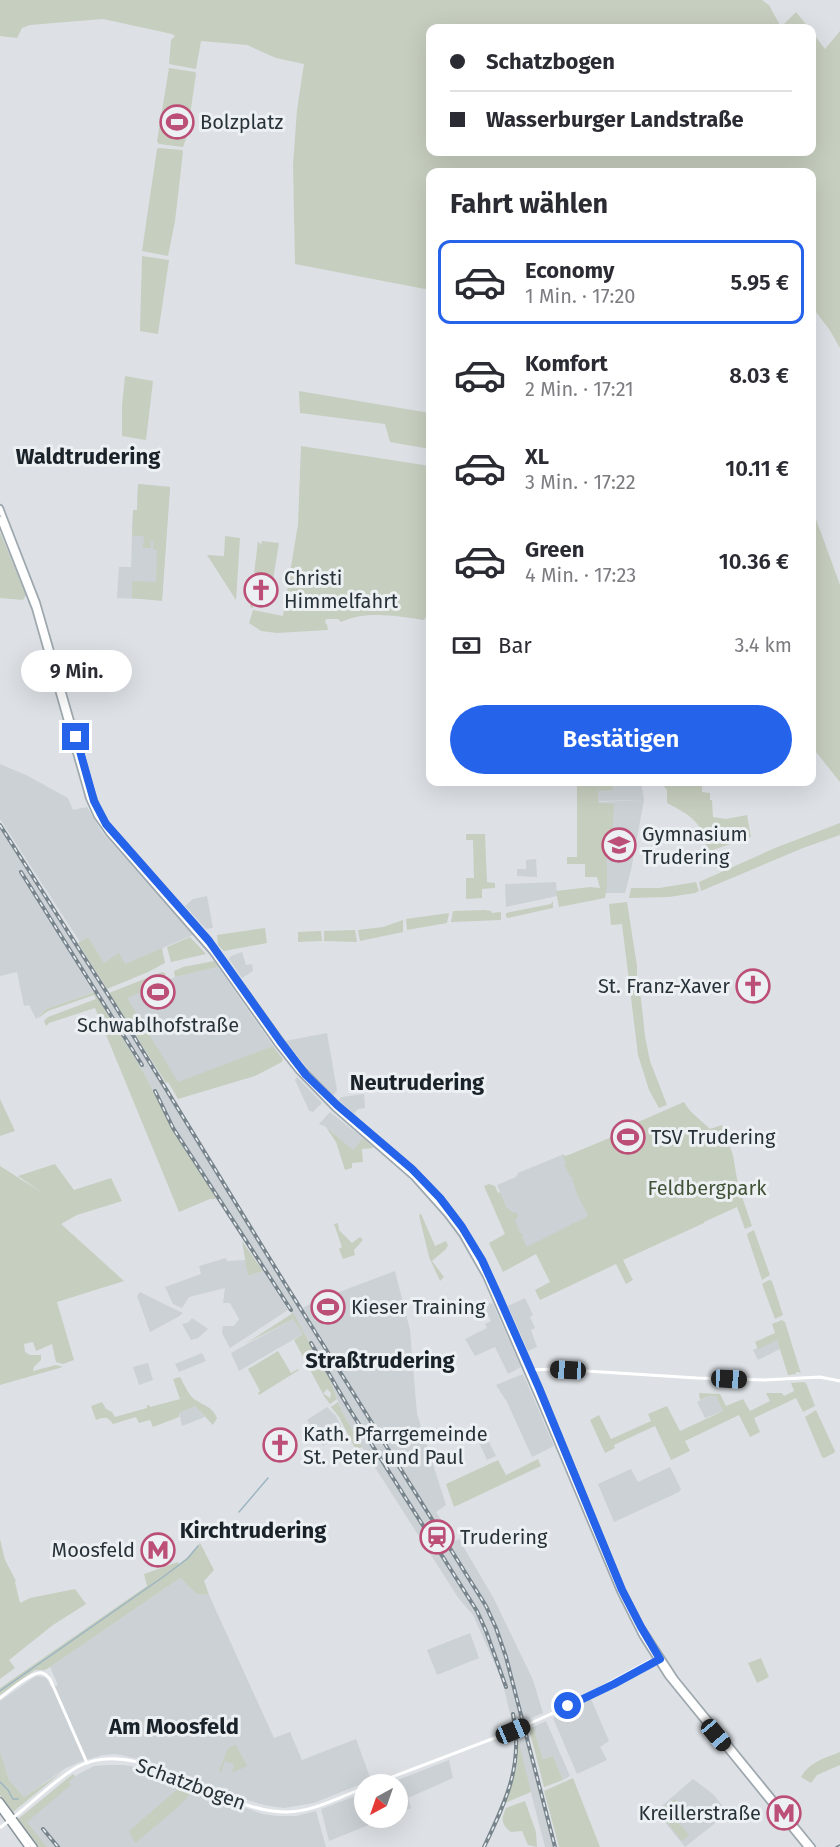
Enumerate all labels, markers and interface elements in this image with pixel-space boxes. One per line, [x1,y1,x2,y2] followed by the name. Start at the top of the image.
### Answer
[486,48,615,75] text: Schatzbogen
[159,104,195,140] sports icon: Bolzplatz
[486,106,744,133] text: Wasserburger Landstraße
[200,110,283,134] place label: Bolzplatz
[450,188,608,220] text: Fahrt wählen
[453,255,507,309] icon: car
[525,257,614,284] text: Economy
[731,269,789,296] text: 5.95 €
[525,284,635,308] text: 1 Min. · 17:20
[453,348,507,402] icon: car
[525,350,608,377] text: Komfort
[729,362,789,389] text: 8.03 €
[525,377,634,401] text: 2 Min. · 17:21
[453,441,507,495] icon: car
[16,443,161,470] district label: Waldtrudering
[525,443,549,470] text: XL
[725,455,789,482] text: 10.11 €
[525,470,636,494] text: 3 Min. · 17:22
[453,534,507,588] icon: car
[525,536,584,563] text: Green
[719,548,789,575] text: 10.36 €
[525,563,636,587] text: 4 Min. · 17:23
[284,566,399,613] place label: Christi Himmelfahrt
[243,572,279,608] church icon: Christi Himmelfahrt
[450,629,483,662] icon: cash
[498,632,532,659] text: Bar
[735,633,792,657] text: 3.4 km
[20,650,132,692] callout: 9 Min.
[50,659,103,683] text: 9 Min.
[450,705,792,774] button: Bestätigen
[62,723,89,750] route end
[642,822,748,869] place label: Gymnasium Trudering
[601,827,637,863] school or university icon: Gymnasium Trudering
[735,968,771,1004] church icon: St. Franz-Xaver
[140,974,176,1010] sports icon: Schwablhofstraße
[598,974,730,998] place label: St. Franz-Xaver
[77,1013,239,1037] place label: Schwablhofstraße
[350,1069,485,1096] district label: Neutrudering
[610,1119,646,1155] sports icon: TSV Trudering
[651,1125,776,1149] place label: TSV Trudering
[648,1176,767,1200] park label: Feldbergpark
[310,1289,346,1325] sports icon: Kieser Training
[351,1295,486,1319] place label: Kieser Training
[305,1347,456,1374] district label: Straßtrudering
[550,1360,586,1380] car
[711,1369,747,1389] car
[303,1422,488,1469] place label: Kath. Pfarrgemeinde St. Peter und Paul
[262,1427,298,1463] church icon: Kath. Pfarrgemeinde St. Peter und Paul
[180,1517,327,1544] district label: Kirchtrudering
[419,1519,455,1555] station icon: Trudering
[460,1525,548,1549] place label: Trudering
[140,1532,176,1568] metro station icon: Moosfeld
[52,1538,135,1562] place label: Moosfeld
[554,1692,581,1719] route start
[108,1713,239,1740] district label: Am Moosfeld
[698,1715,734,1755] car
[493,1716,533,1746] car
[133,1753,249,1815] street label: Schatzbogen
[354,1774,408,1828] north arrow
[354,1774,408,1828] map controls
[766,1795,802,1831] metro station icon: Kreillerstraße
[638,1801,761,1825] place label: Kreillerstraße

